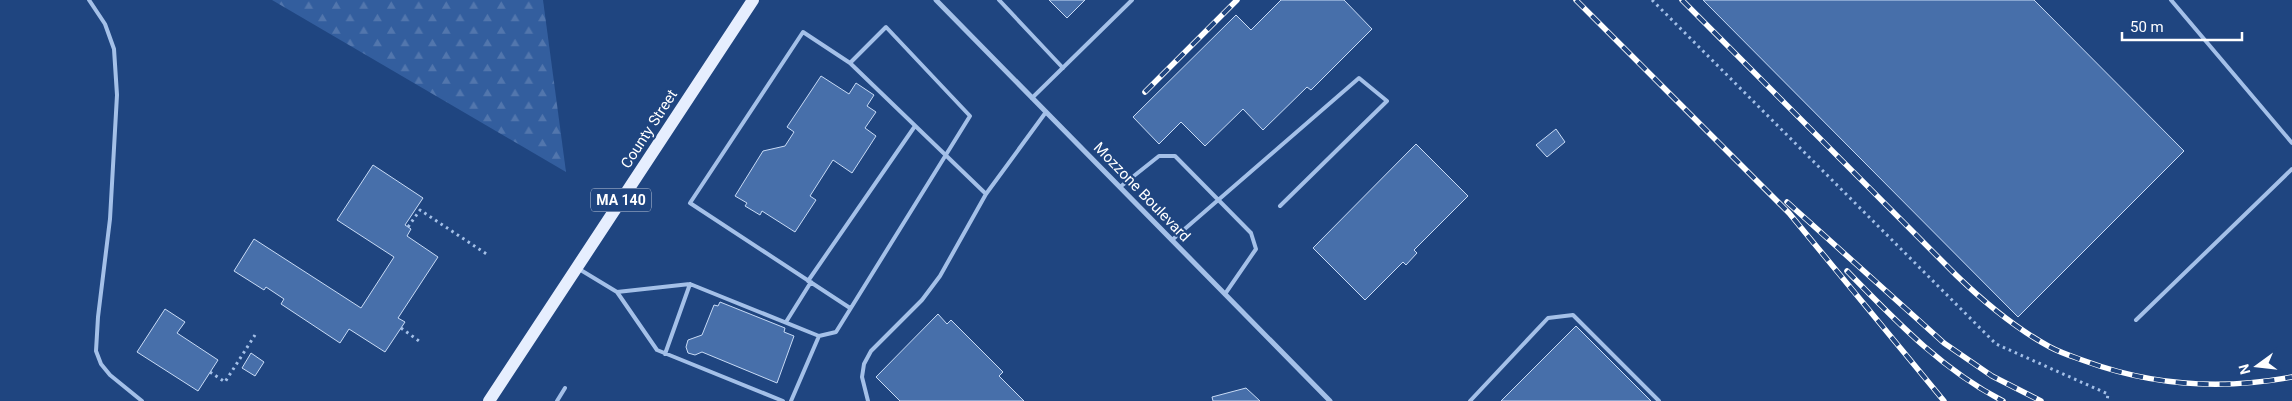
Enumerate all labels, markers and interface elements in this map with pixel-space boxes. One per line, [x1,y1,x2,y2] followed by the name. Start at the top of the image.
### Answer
[2122,10,2242,42] scale bar
[2130,18,2164,36] text: 50 m
[617,86,681,172] street label: County Street
[1090,139,1194,245] street label: Mozzone Boulevard
[591,188,651,212] road number: MA 140
[2232,341,2282,391] north arrow
[2235,363,2253,376] text: N

